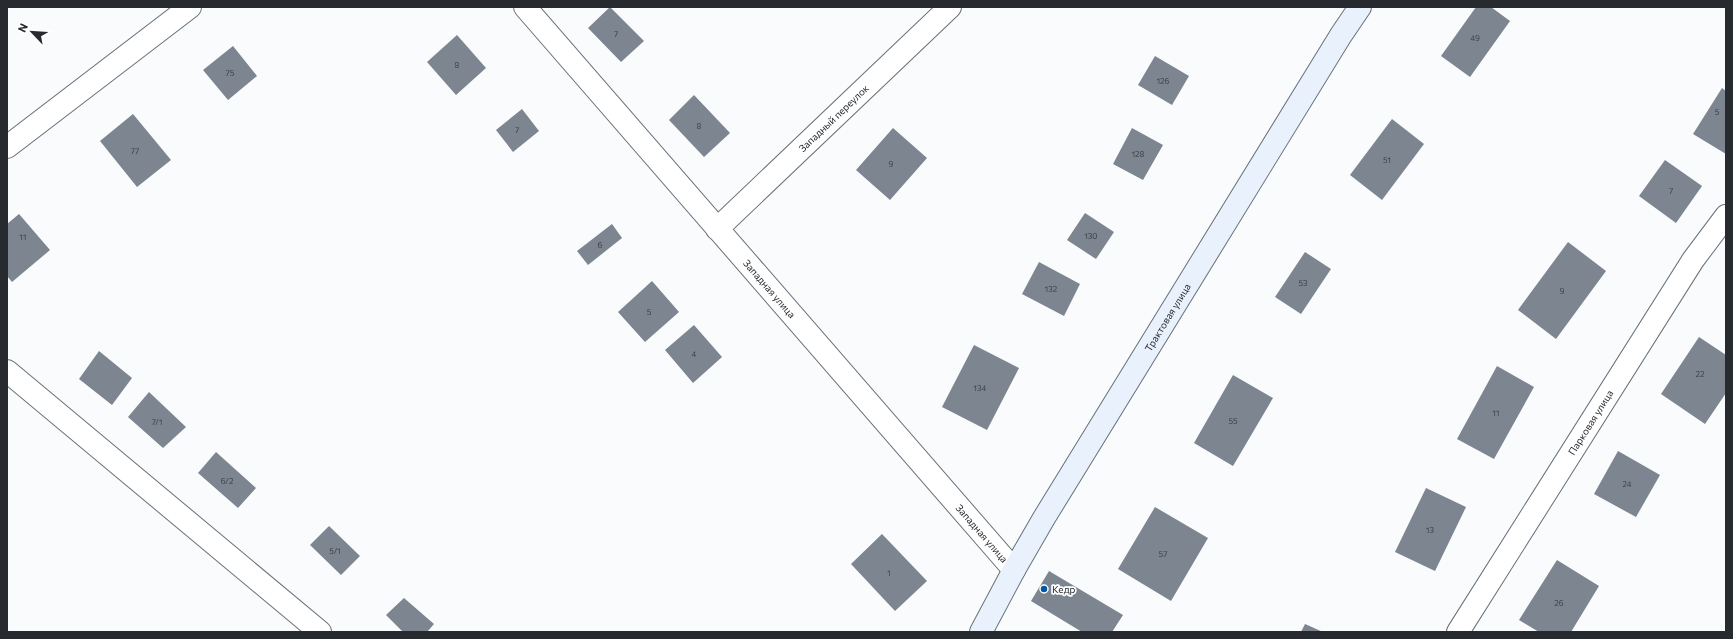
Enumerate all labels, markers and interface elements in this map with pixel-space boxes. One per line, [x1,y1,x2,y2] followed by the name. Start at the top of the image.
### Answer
[12,12,52,52] north arrow
[15,21,30,34] text: N
[614,29,618,39] house number: 7
[1470,33,1480,43] house number: 49
[455,60,460,70] house number: 8
[226,68,235,78] house number: 75
[1157,76,1169,86] house number: 126
[796,81,872,154] street label: Западный переулок
[1715,107,1720,117] house number: 5
[697,121,702,131] house number: 8
[515,125,519,135] house number: 7
[131,146,139,156] house number: 77
[1132,149,1144,159] house number: 128
[1383,155,1391,165] house number: 51
[889,159,894,169] house number: 9
[1669,186,1673,196] house number: 7
[1084,231,1098,241] house number: 130
[20,232,26,242] house number: 11
[598,240,603,250] house number: 6
[741,257,798,320] street label: Западная улица
[1298,278,1308,288] house number: 53
[1142,281,1193,353] street label: Трактовая улица
[1045,284,1058,294] house number: 132
[1560,286,1565,296] house number: 9
[647,307,652,317] house number: 5
[692,349,697,359] house number: 4
[1696,369,1705,379] house number: 22
[974,383,987,393] house number: 134
[1565,388,1615,457] street label: Парковая улица
[1493,408,1499,418] house number: 11
[1228,416,1238,426] house number: 55
[152,417,162,427] house number: 7/1
[221,476,234,486] house number: 6/2
[1622,479,1632,489] house number: 24
[954,502,1011,565] street label: Западная улица
[1426,525,1434,535] house number: 13
[329,546,341,556] house number: 5/1
[1159,549,1167,559] house number: 57
[887,568,891,578] house number: 1
[1052,583,1075,595] place label: Кедр
[1039,584,1049,594] marker: Кедр
[1554,598,1564,608] house number: 26

